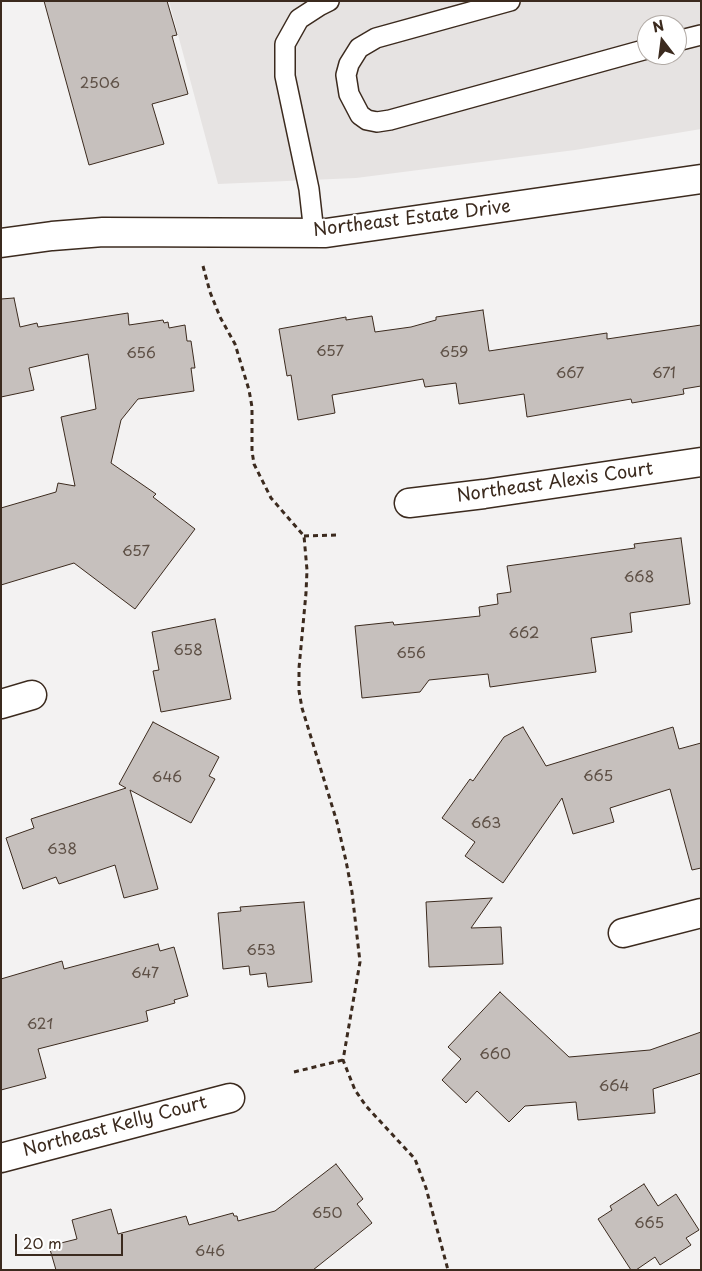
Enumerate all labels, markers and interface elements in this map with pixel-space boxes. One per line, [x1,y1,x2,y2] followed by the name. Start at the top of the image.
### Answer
[650,14,666,38] text: N
[637,15,687,65] north arrow
[80,75,120,93] house number: 2506
[312,196,512,242] street label: Northeast Estate Drive
[316,343,344,361] house number: 657
[440,344,468,362] house number: 659
[126,345,156,363] house number: 656
[556,365,584,383] house number: 667
[652,365,676,383] house number: 671
[455,459,655,507] street label: Northeast Alexis Court
[122,543,150,561] house number: 657
[624,569,654,587] house number: 668
[509,625,539,643] house number: 662
[173,642,203,660] house number: 658
[396,645,426,663] house number: 656
[583,768,613,786] house number: 665
[152,769,182,787] house number: 646
[471,815,501,833] house number: 663
[47,841,77,859] house number: 638
[246,942,276,960] house number: 653
[131,965,159,983] house number: 647
[27,1016,53,1034] house number: 621
[479,1046,511,1064] house number: 660
[599,1078,629,1096] house number: 664
[21,1092,209,1162] street label: Northeast Kelly Court
[312,1205,342,1223] house number: 650
[634,1215,664,1233] house number: 665
[18,1224,125,1256] scale bar
[23,1231,62,1254] text: 20 m
[195,1243,225,1261] house number: 646

